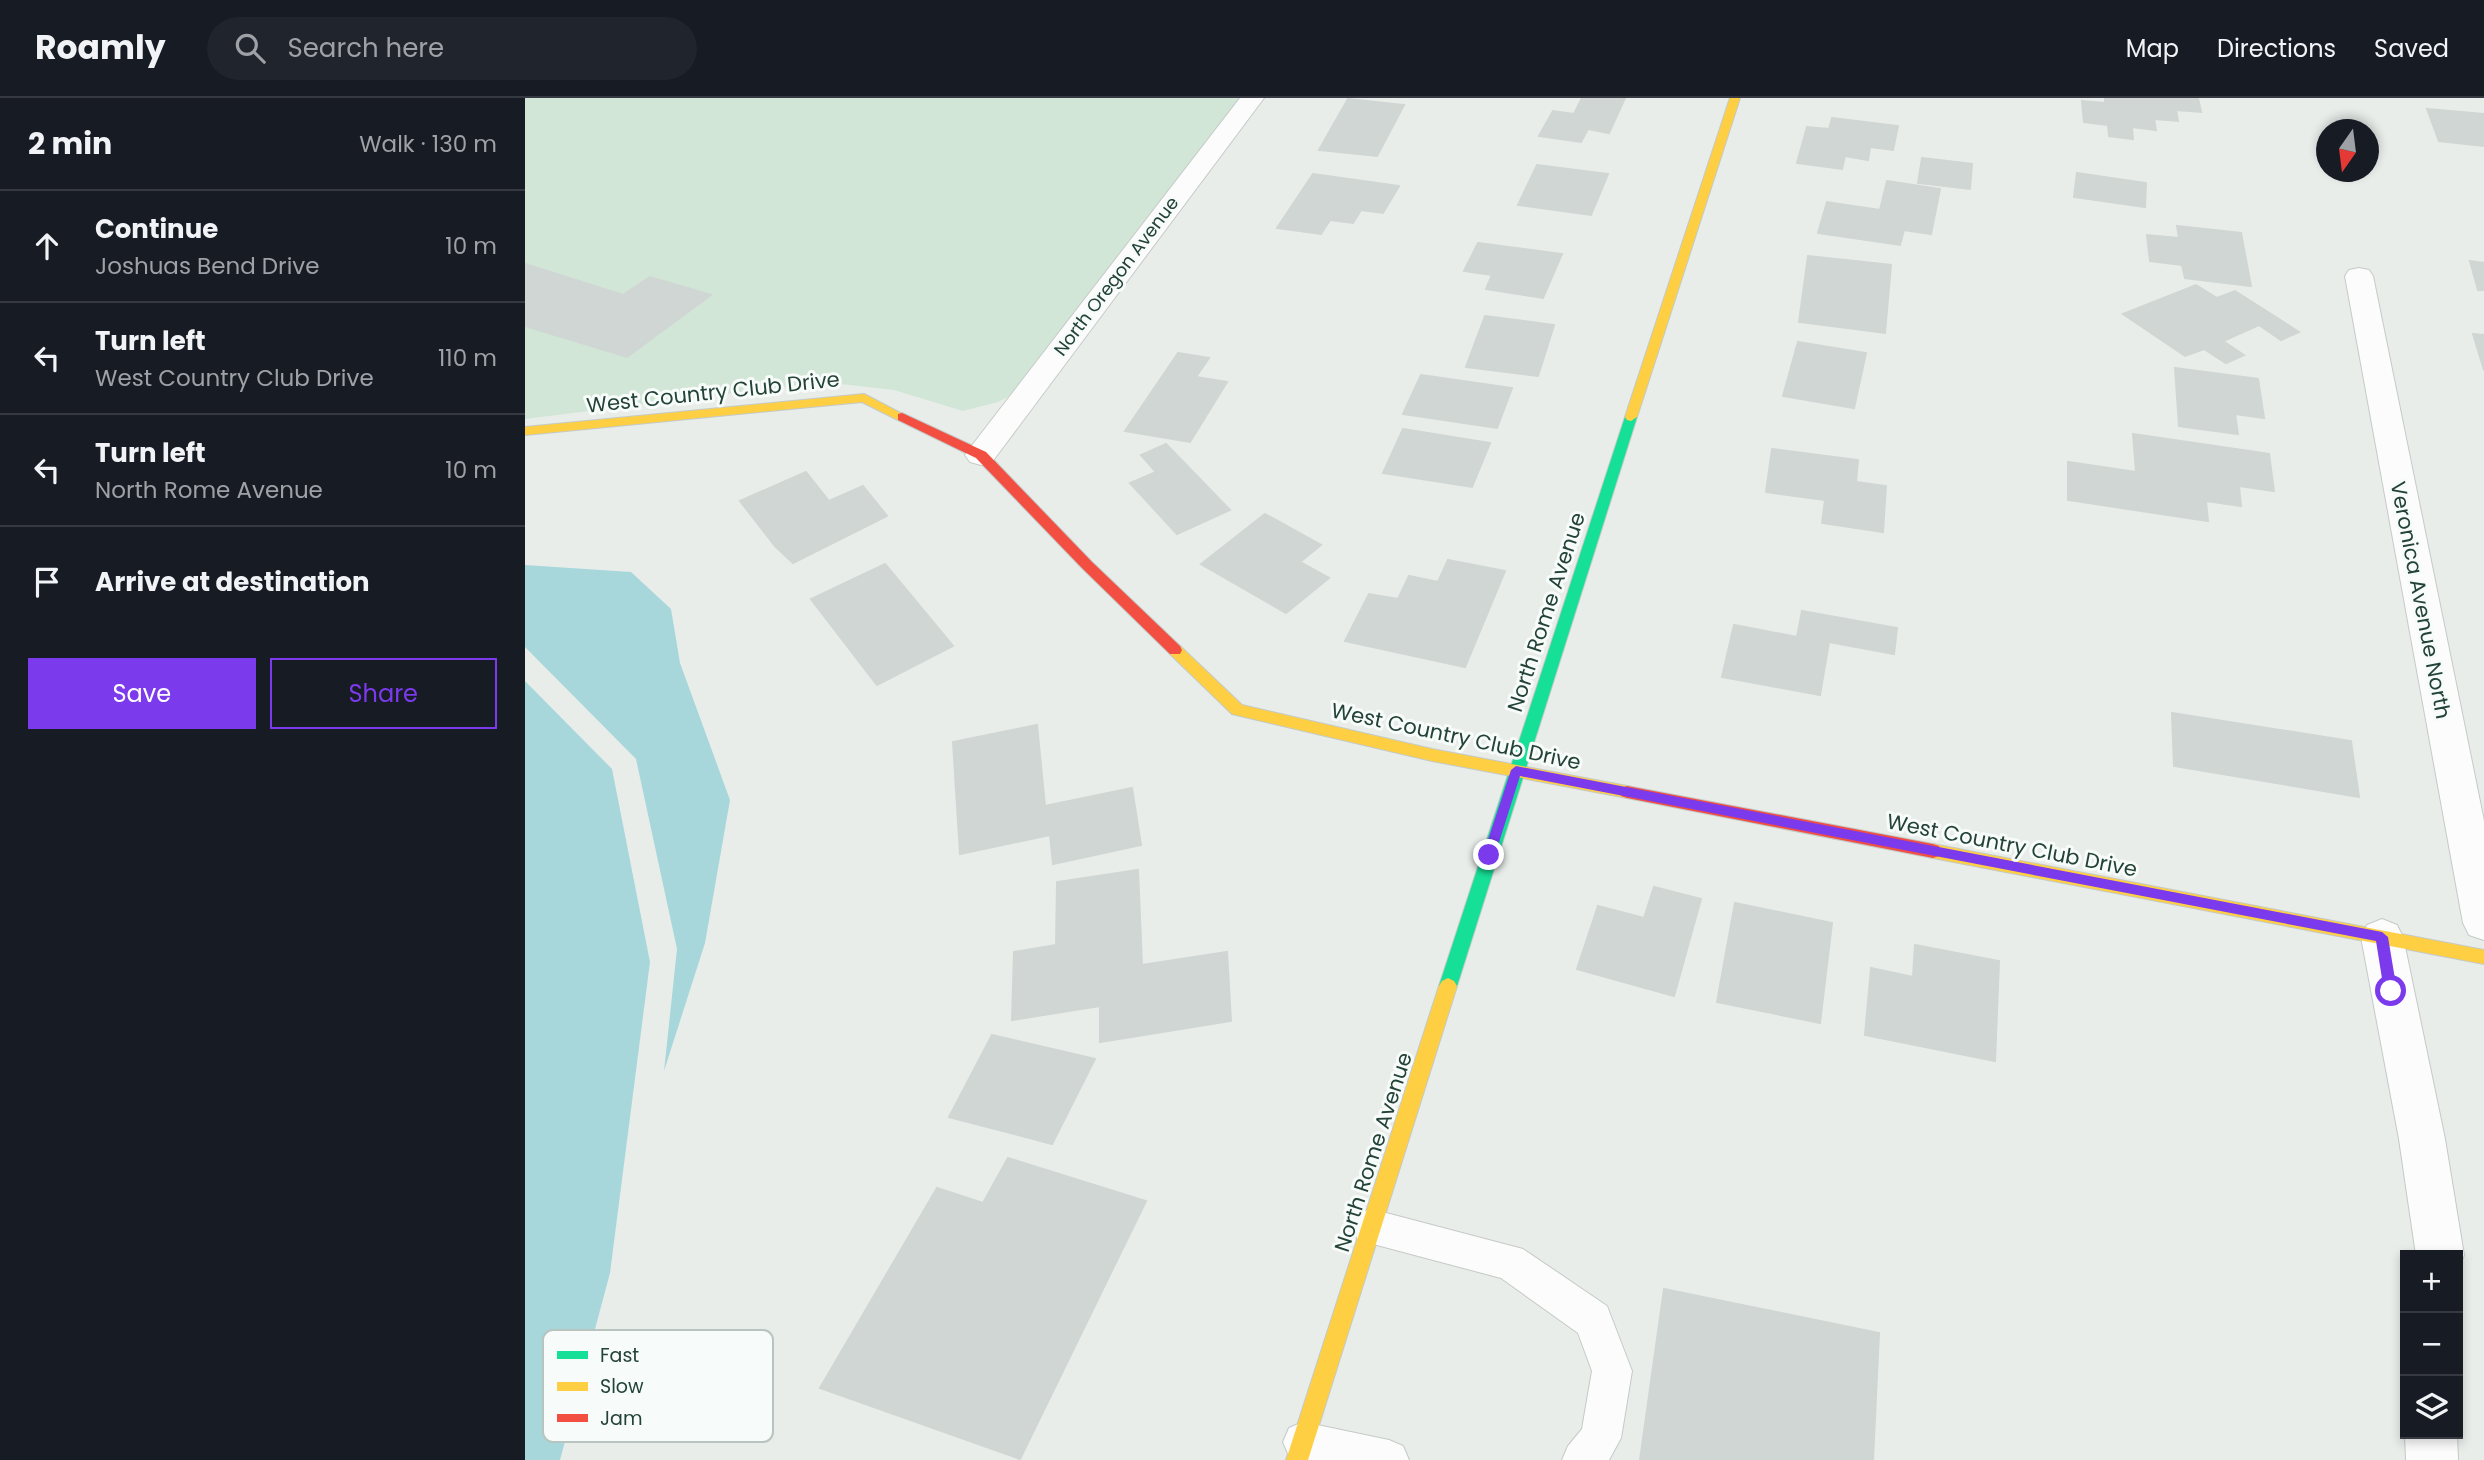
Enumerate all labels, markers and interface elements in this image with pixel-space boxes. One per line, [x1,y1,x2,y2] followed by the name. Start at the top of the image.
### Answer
[207,17,697,80] search box
[35,24,165,71] text: Roamly
[231,29,269,67] icon: search
[287,30,444,66] text: Search here
[2126,32,2179,65] text: Map
[2217,32,2336,65] text: Directions
[2374,32,2449,65] text: Saved
[2316,119,2379,182] north arrow
[28,122,112,165] text: 2 min
[359,128,497,160] text: Walk · 130 m
[1048,191,1184,361] street label: North Oregon Avenue
[95,211,218,247] text: Continue
[28,227,66,265] icon: ahead
[445,230,497,262] text: 10 m
[95,250,319,282] text: Joshuas Bend Drive
[95,323,206,359] text: Turn left
[28,339,66,377] icon: left
[438,342,497,374] text: 110 m
[95,362,374,394] text: West Country Club Drive
[585,364,841,420] street label: West Country Club Drive
[95,435,206,471] text: Turn left
[28,451,66,489] icon: left
[445,454,497,486] text: 10 m
[95,474,323,506] text: North Rome Avenue
[2384,479,2458,721] street label: Veronica Avenue North
[1500,509,1592,715] street label: North Rome Avenue
[28,563,66,601] icon: arrive
[95,564,370,600] text: Arrive at destination
[28,658,256,729] button: Save
[270,658,497,729] button: Share
[1329,695,1583,777] street label: West Country Club Drive
[1884,806,2140,884] street label: West Country Club Drive
[1473,839,1504,870] route end
[2375,975,2406,1006] route start
[1327,1049,1419,1255] street label: North Rome Avenue
[2400,1250,2463,1439] map controls
[2400,1250,2463,1313] button: +
[2400,1313,2463,1376] button: −
[543,1330,773,1442] legend
[600,1342,639,1369] text: Fast
[600,1373,644,1400] text: Slow
[2400,1376,2463,1439] button: layers
[600,1405,642,1432] text: Jam

